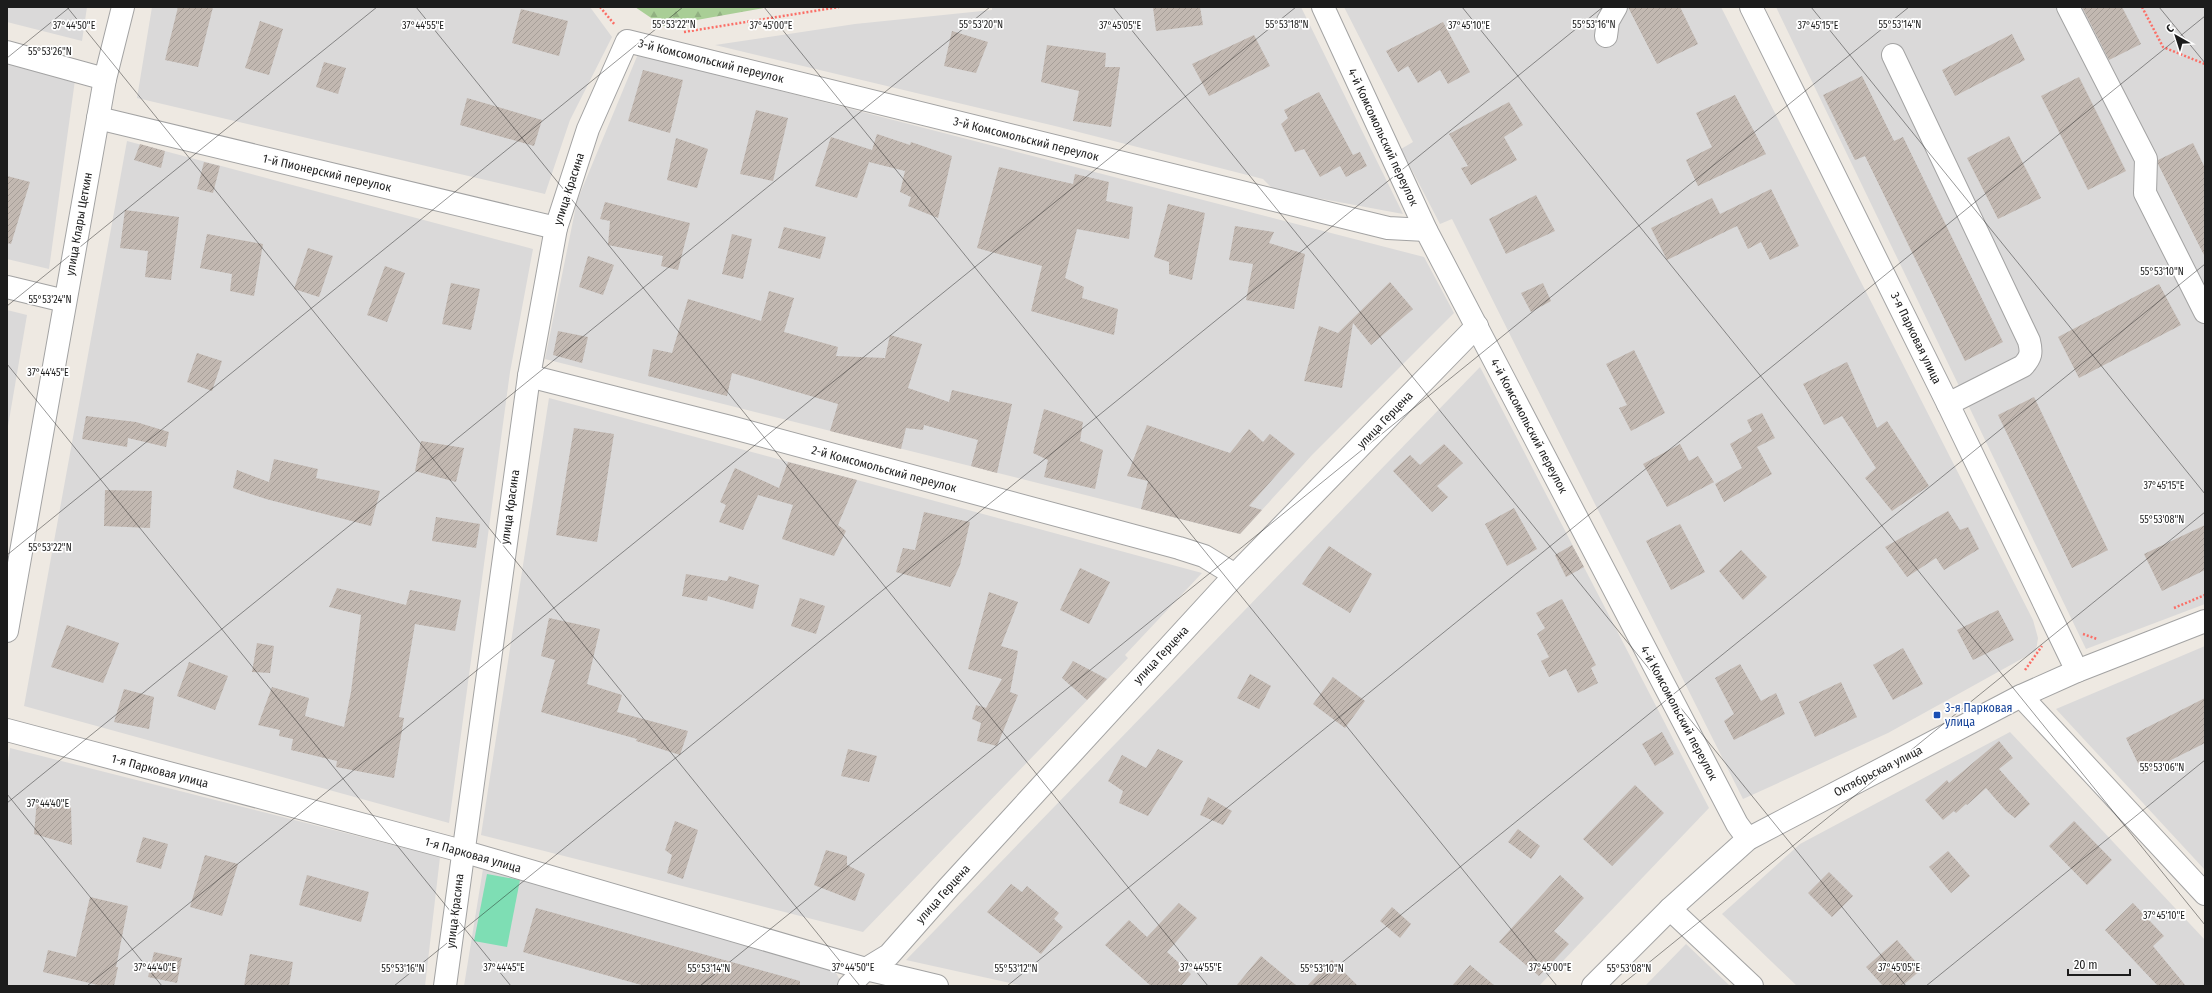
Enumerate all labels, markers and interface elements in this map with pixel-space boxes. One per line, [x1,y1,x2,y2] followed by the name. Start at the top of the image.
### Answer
[2156,16,2196,56] north arrow
[652,19,696,31] text: 55°53'22"N
[959,19,1003,31] text: 55°53'20"N
[1265,19,1309,31] text: 55°53'18"N
[1572,19,1616,31] text: 55°53'16"N
[1879,19,1921,31] text: 55°53'14"N
[53,20,96,32] text: 37°44'50"E
[402,20,444,32] text: 37°44'55"E
[749,20,793,32] text: 37°45'00"E
[1099,20,1141,32] text: 37°45'05"E
[1448,20,1490,32] text: 37°45'10"E
[1797,20,1839,32] text: 37°45'15"E
[2164,22,2177,35] text: С
[637,36,786,86] street label: 3-й Комсомольский переулок
[28,46,72,58] text: 55°53'26"N
[1345,66,1421,208] street label: 4-й Комсомольский переулок
[952,114,1101,164] street label: 3-й Комсомольский переулок
[261,151,393,195] street label: 1-й Пионерский переулок
[551,151,587,227] street label: улица Красина
[63,171,95,277] street label: улица Клары Цеткин
[2140,266,2184,278] text: 55°53'10"N
[1888,290,1944,386] street label: 3-я Парковая улица
[28,294,72,306] text: 55°53'24"N
[1488,356,1571,496] street label: 4-й Комсомольский переулок
[27,367,69,379] text: 37°44'45"E
[1354,388,1416,451] street label: улица Герцена
[810,443,958,495] street label: 2-й Комсомольский переулок
[498,469,522,545] street label: улица Красина
[2143,480,2185,492] text: 37°45'15"E
[2140,514,2184,526] text: 55°53'08"N
[28,542,72,554] text: 55°53'22"N
[1131,623,1191,687] street label: улица Герцена
[1638,643,1721,783] street label: 4-й Комсомольский переулок
[1945,701,2013,729] place label: 3-я Парковая улица
[1932,710,1942,720] marker: 3-я Парковая улица
[1832,743,1925,799] street label: Октябрьская улица
[110,751,210,791] street label: 1-я Парковая улица
[2140,762,2184,774] text: 55°53'06"N
[27,798,70,810] text: 37°44'40"E
[423,835,523,875] street label: 1-я Парковая улица
[913,862,973,926] street label: улица Герцена
[443,873,467,949] street label: улица Красина
[2143,910,2185,922] text: 37°45'10"E
[2068,951,2130,977] scale bar
[2074,958,2098,972] text: 20 m
[134,962,177,974] text: 37°44'40"E
[483,962,525,974] text: 37°44'45"E
[832,962,875,974] text: 37°44'50"E
[1180,962,1222,974] text: 37°44'55"E
[1528,962,1572,974] text: 37°45'00"E
[1878,962,1920,974] text: 37°45'05"E
[381,963,425,975] text: 55°53'16"N
[688,963,730,975] text: 55°53'14"N
[995,963,1037,975] text: 55°53'12"N
[1300,963,1344,975] text: 55°53'10"N
[1607,963,1651,975] text: 55°53'08"N

